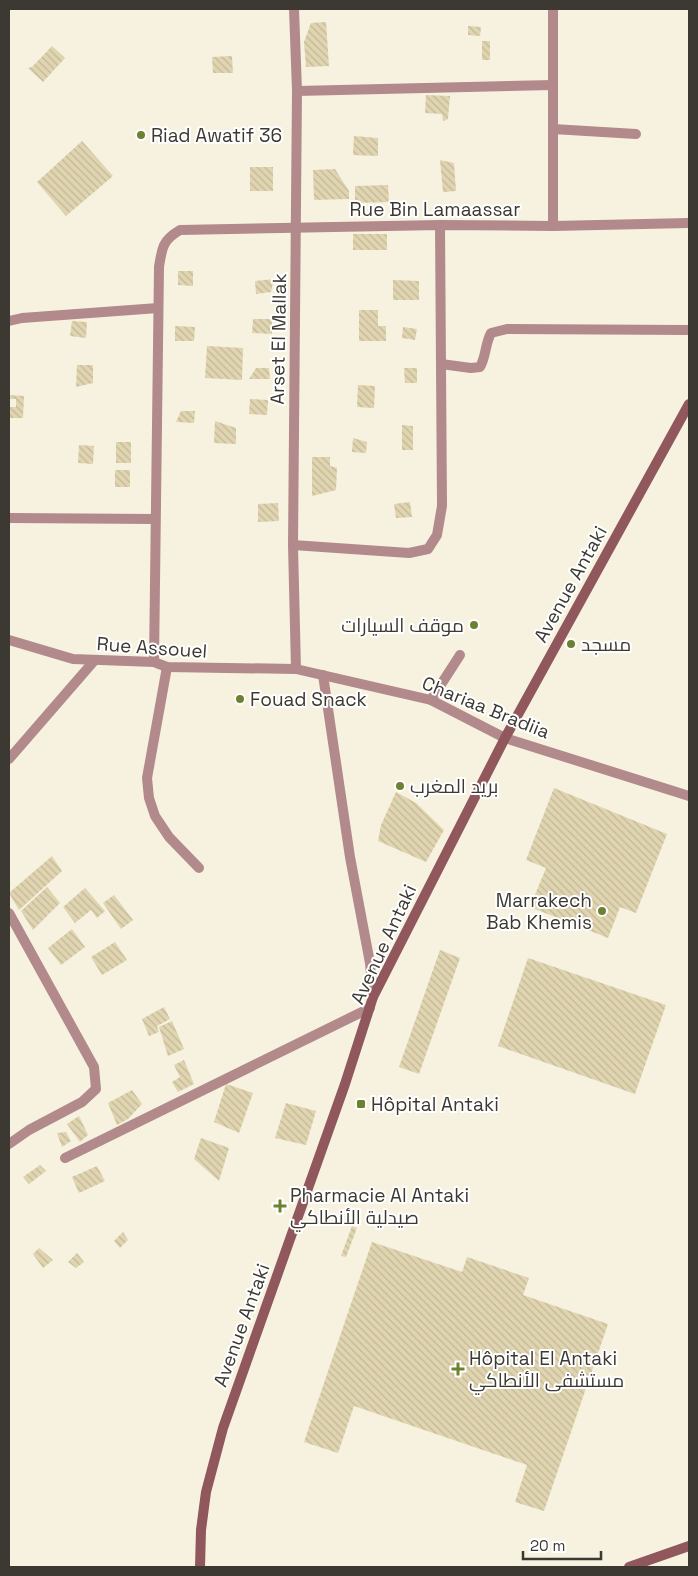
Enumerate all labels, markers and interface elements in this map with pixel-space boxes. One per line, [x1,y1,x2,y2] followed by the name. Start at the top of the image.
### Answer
[151,123,282,148] place label: Riad Awatif 36
[135,129,147,141] marker: Riad Awatif 36
[350,197,520,222] street label: Rue Bin Lamaassar
[265,273,292,405] street label: Arset El Mallak
[528,522,613,647] street label: Avenue Antaki
[341,613,464,638] place label: موقف السيارات
[468,619,480,631] marker: موقف السيارات
[96,631,208,664] street label: Rue Assouel
[581,632,631,657] place label: مسجد
[565,638,577,650] marker: مسجد
[418,670,554,745] street label: Chariaa Bradiia
[250,687,367,712] place label: Fouad Snack
[234,693,246,705] marker: Fouad Snack
[410,774,498,799] place label: بريد المغرب
[394,780,406,792] marker: بريد المغرب
[345,880,422,1008] street label: Avenue Antaki
[486,888,592,935] place label: Marrakech Bab Khemis
[596,905,608,917] marker: Marrakech Bab Khemis
[371,1092,499,1117] place label: Hôpital Antaki
[355,1098,367,1110] marker: Hôpital Antaki
[290,1183,469,1232] place label: Pharmacie Al Antaki صيدلية الأنطاكي
[274,1200,286,1212] marker: Pharmacie Al Antaki صيدلية الأنطاكي
[208,1260,275,1390] street label: Avenue Antaki
[469,1346,624,1395] place label: Hôpital El Antaki مستشفى الأنطاكي
[451,1362,465,1376] marker: Hôpital El Antaki مستشفى الأنطاكي
[523,1528,600,1560] scale bar
[530,1536,565,1555] text: 20 m

